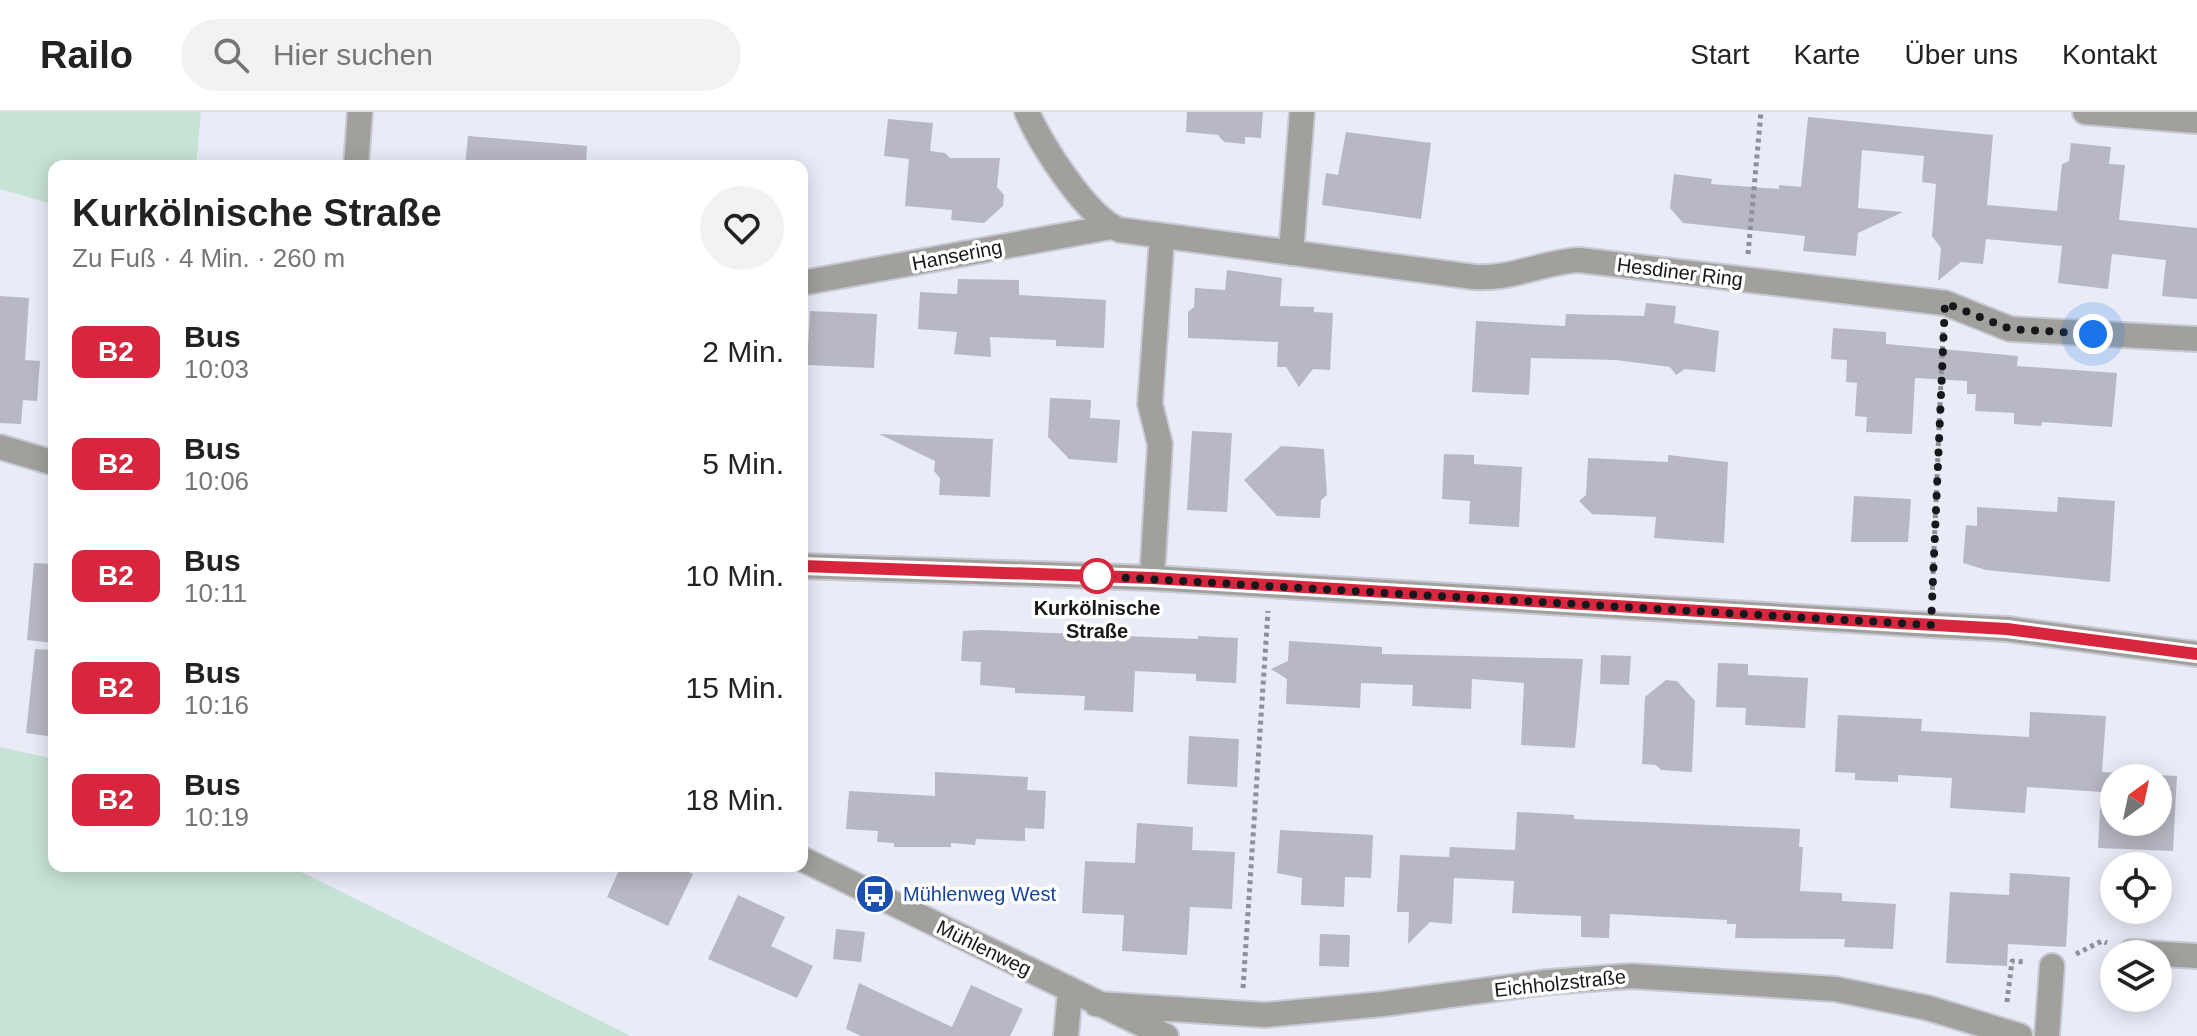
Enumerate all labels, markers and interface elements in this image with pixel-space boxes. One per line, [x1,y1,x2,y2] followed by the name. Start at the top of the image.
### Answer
[181,19,741,91] search box
[209,33,253,77] icon: search
[40,34,133,76] text: Railo
[273,38,433,71] text: Hier suchen
[1690,39,1749,70] text: Start
[1793,39,1860,70] text: Karte
[1904,39,2018,70] text: Über uns
[2062,39,2157,70] text: Kontakt
[700,186,784,270] button: heart
[72,192,442,234] text: Kurkölnische Straße
[910,236,1004,274] street label: Hansering
[72,243,345,273] text: Zu Fuß · 4 Min. · 260 m
[1616,253,1744,291] street label: Hesdiner Ring
[2073,314,2113,354] your location
[184,320,241,353] text: Bus
[702,335,784,368] text: 2 Min.
[98,336,134,367] text: B2
[184,354,249,384] text: 10:03
[184,432,241,465] text: Bus
[702,447,784,480] text: 5 Min.
[98,448,134,479] text: B2
[184,466,249,496] text: 10:06
[184,544,241,577] text: Bus
[686,559,784,592] text: 10 Min.
[1080,559,1114,593] marker: Kurkölnische Straße
[98,560,134,591] text: B2
[184,578,247,608] text: 10:11
[1034,597,1160,642] place label: Kurkölnische Straße
[184,656,241,689] text: Bus
[686,671,784,704] text: 15 Min.
[98,672,134,703] text: B2
[184,690,249,720] text: 10:16
[2100,764,2172,836] north arrow
[2100,764,2172,1012] map controls
[184,768,241,801] text: Bus
[686,783,784,816] text: 18 Min.
[98,784,134,815] text: B2
[184,802,249,832] text: 10:19
[2100,852,2172,924] button: locate
[854,873,896,915] bus stop icon: Mühlenweg West
[903,883,1056,905] place label: Mühlenweg West
[933,916,1035,980] street label: Mühlenweg
[2100,940,2172,1012] button: layers
[1493,965,1627,1001] street label: Eichholzstraße

